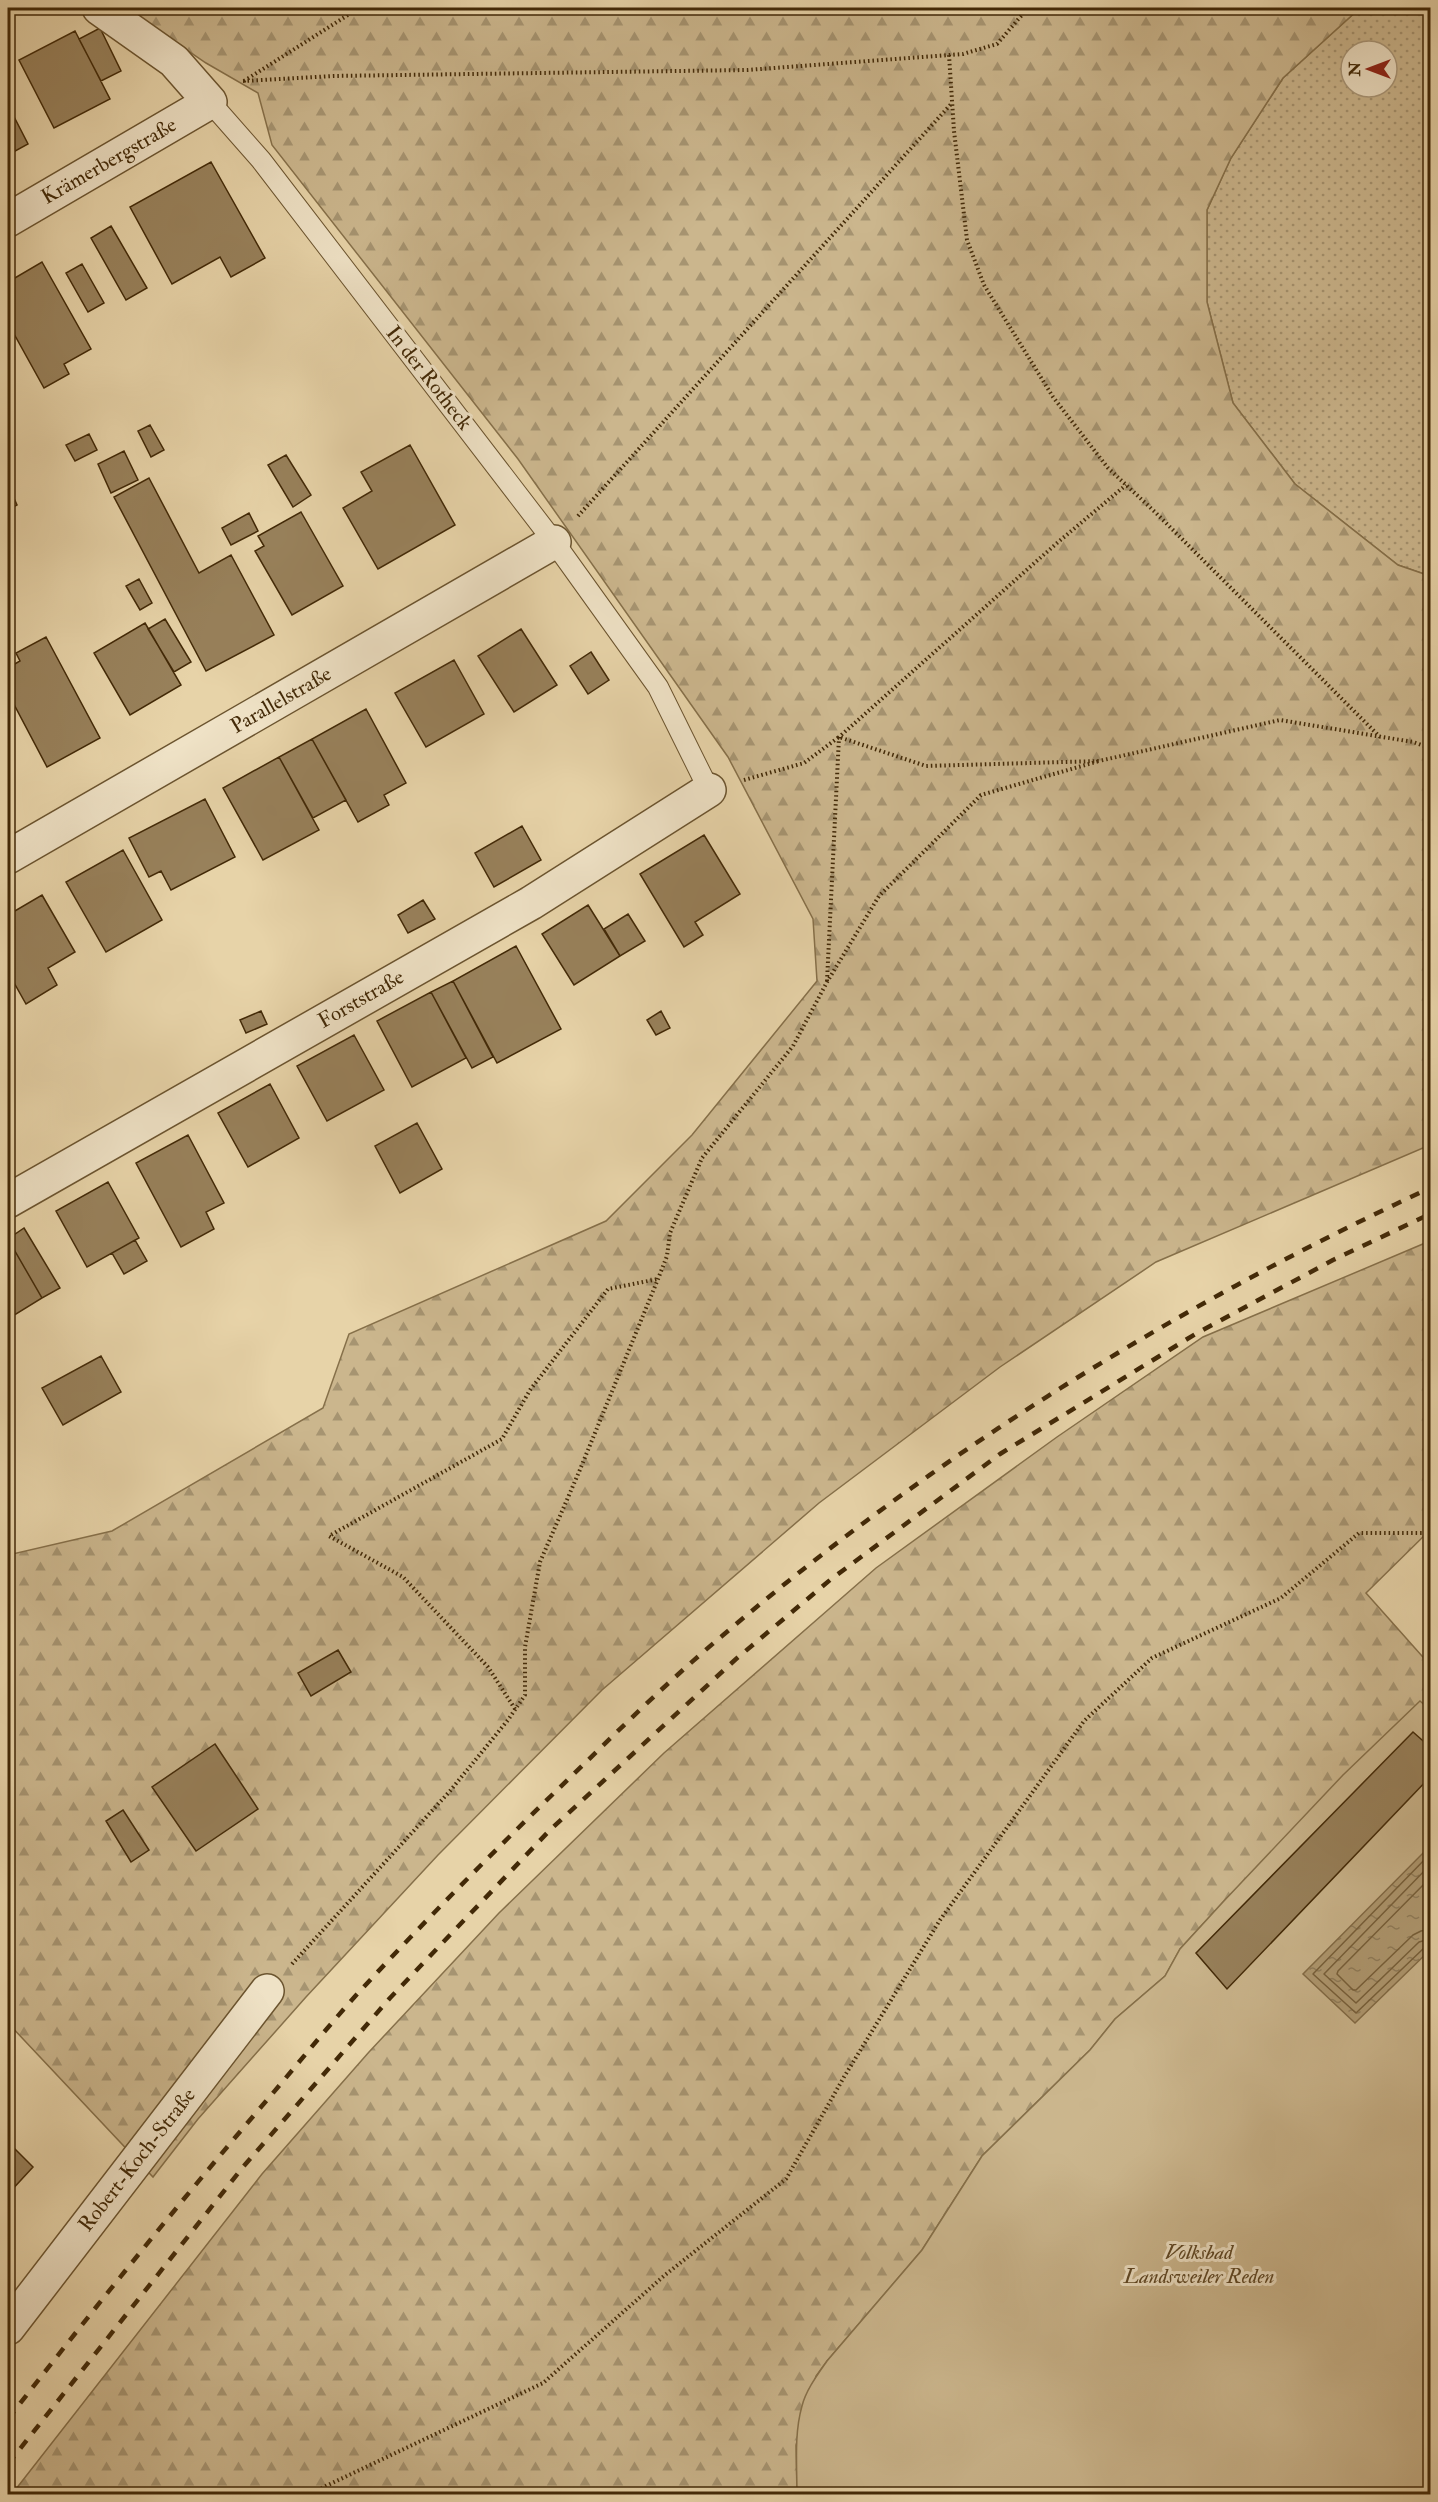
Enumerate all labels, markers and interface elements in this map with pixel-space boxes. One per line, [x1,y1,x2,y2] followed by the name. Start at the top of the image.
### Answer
[1339,39,1399,99] north arrow
[1345,61,1365,77] text: N
[37,111,182,211] street label: Krämerbergstraße
[380,320,478,436] street label: In der Rotheck
[226,660,337,740] street label: Parallelstraße
[313,963,409,1034] street label: Forststraße
[72,2082,202,2237] street label: Robert-Koch-Straße
[1123,2239,1274,2290] park label: Volksbad Landsweiler Reden

